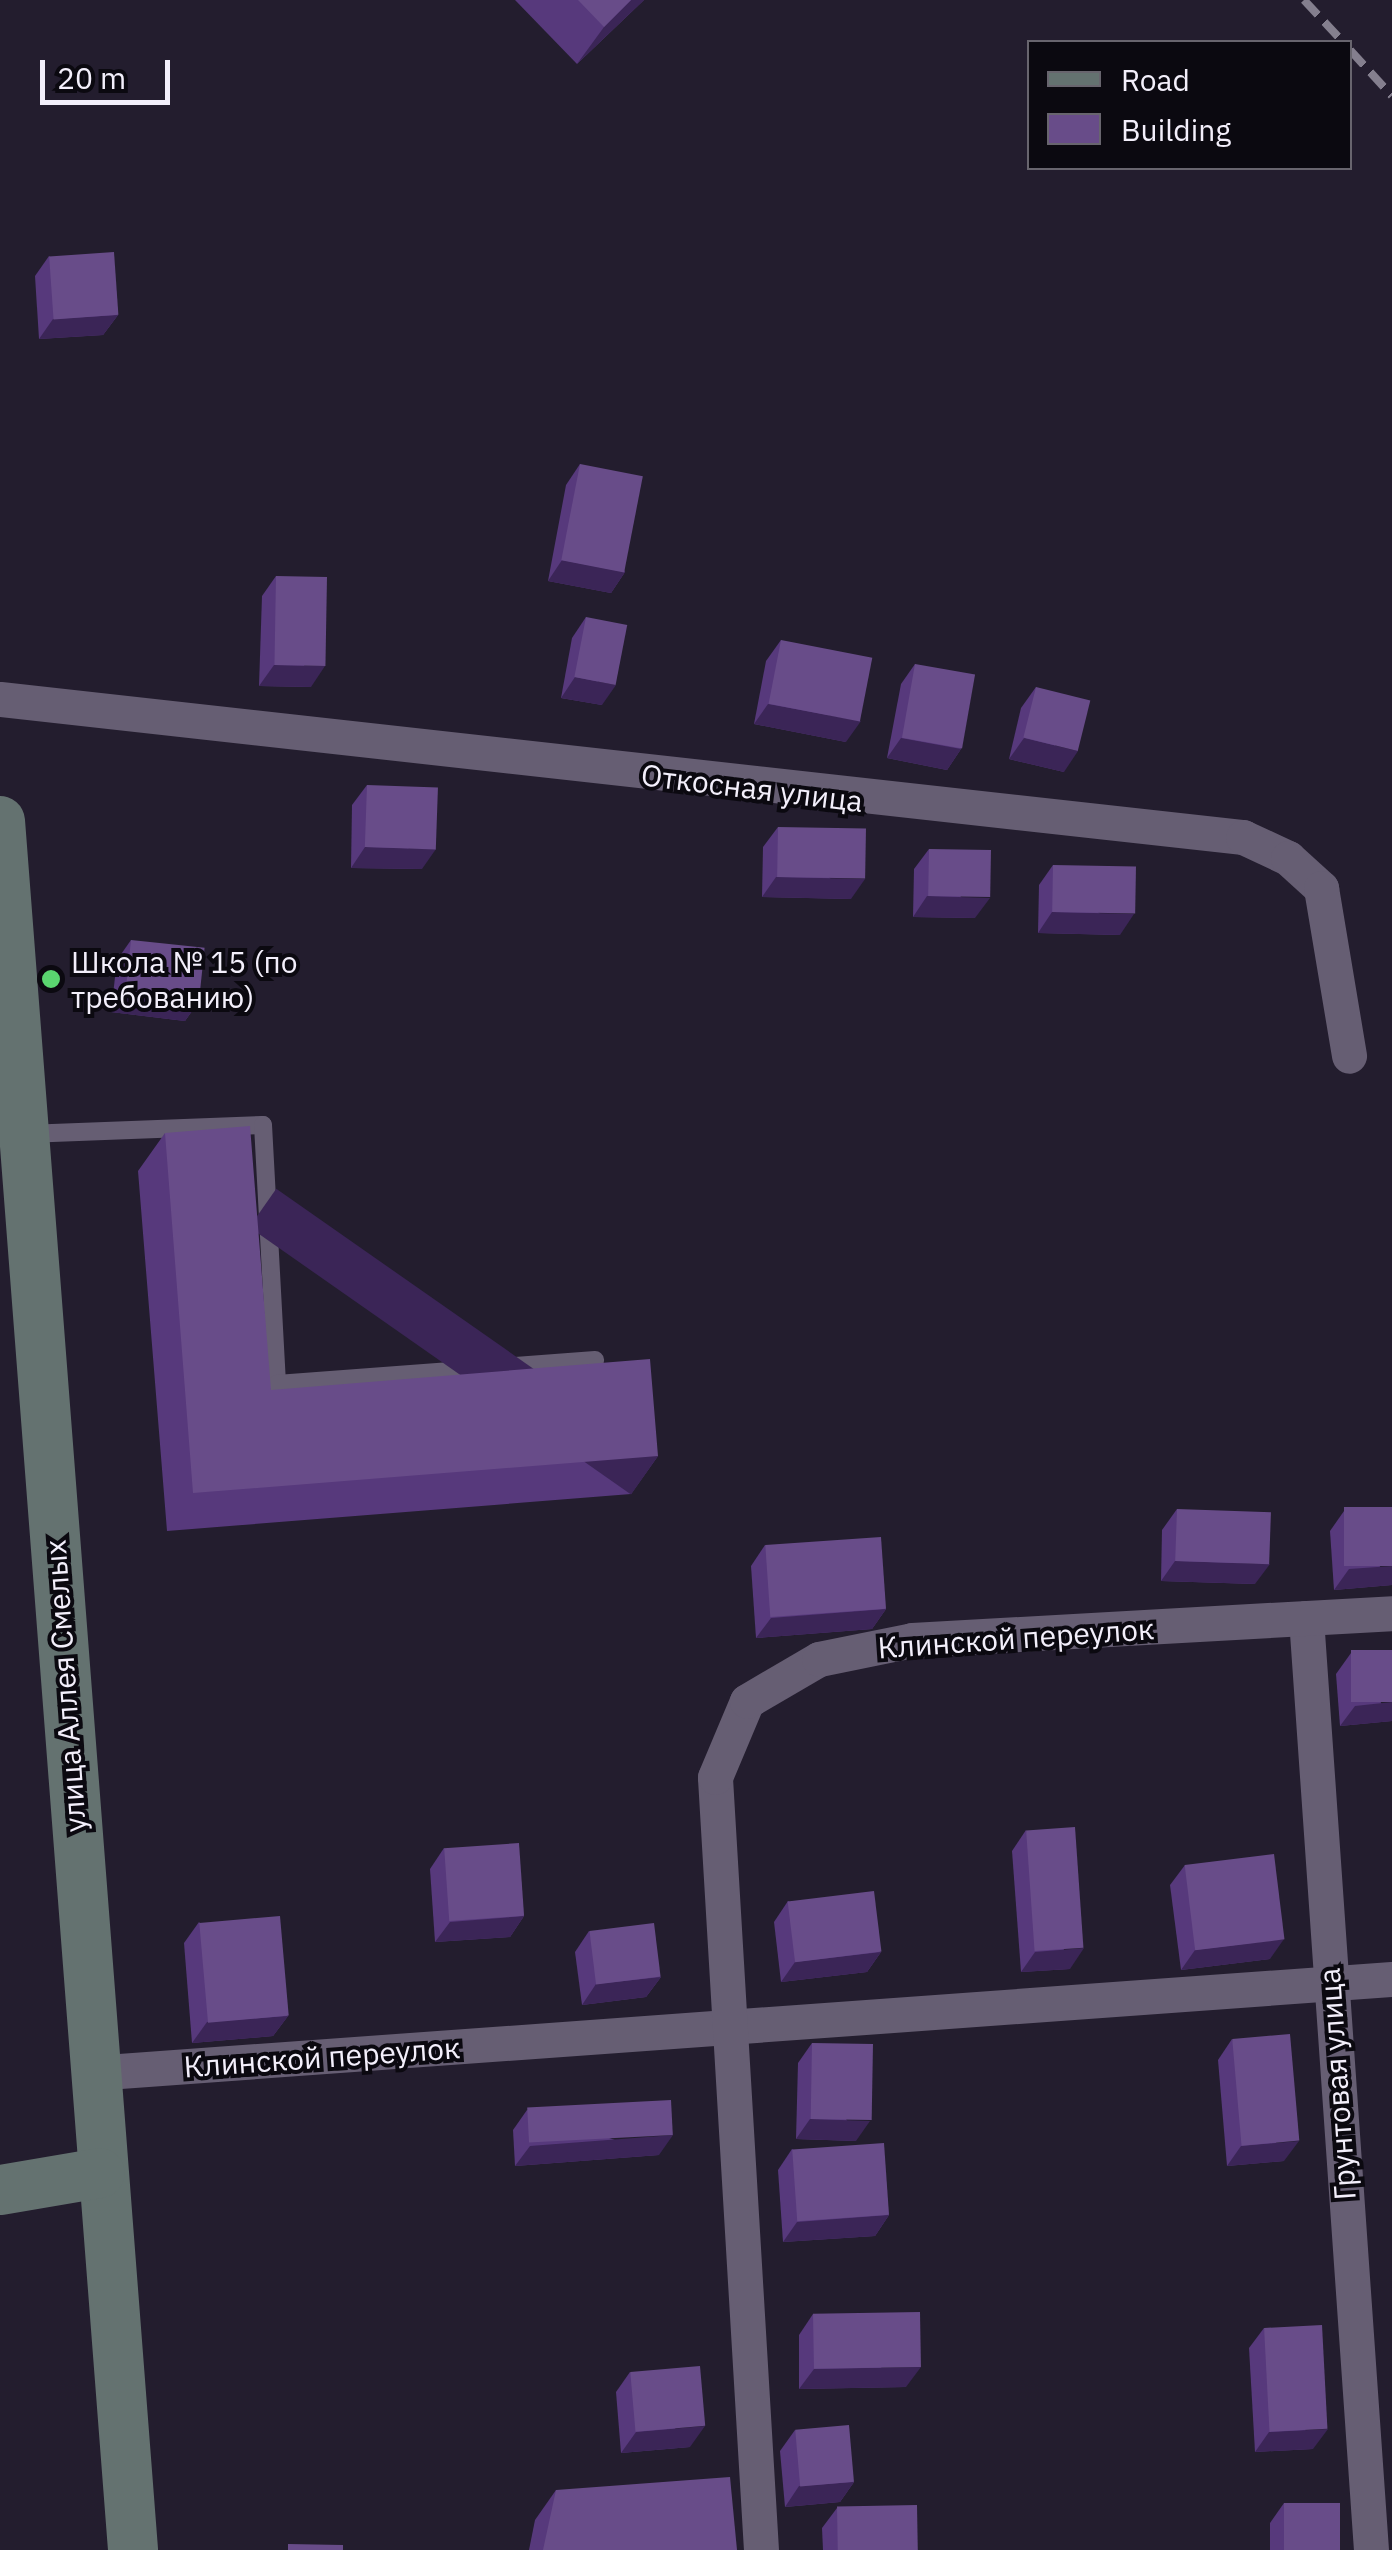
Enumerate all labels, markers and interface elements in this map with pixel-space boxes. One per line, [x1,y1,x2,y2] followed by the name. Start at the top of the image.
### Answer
[45,40,175,102] scale bar
[1027,40,1352,170] legend
[57,58,126,97] text: 20 m
[1121,60,1190,99] text: Road
[1121,110,1231,149] text: Building
[639,757,865,819] street label: Откосная улица
[71,944,297,1014] place label: Школа № 15 (по требованию)
[40,968,62,990] marker: Школа № 15 (по требованию)
[37,1539,93,1833] street label: улица Аллея Смелых
[877,1610,1155,1666] street label: Клинской переулок
[1311,1967,1363,2201] street label: Грунтовая улица
[183,2029,461,2085] street label: Клинской переулок

